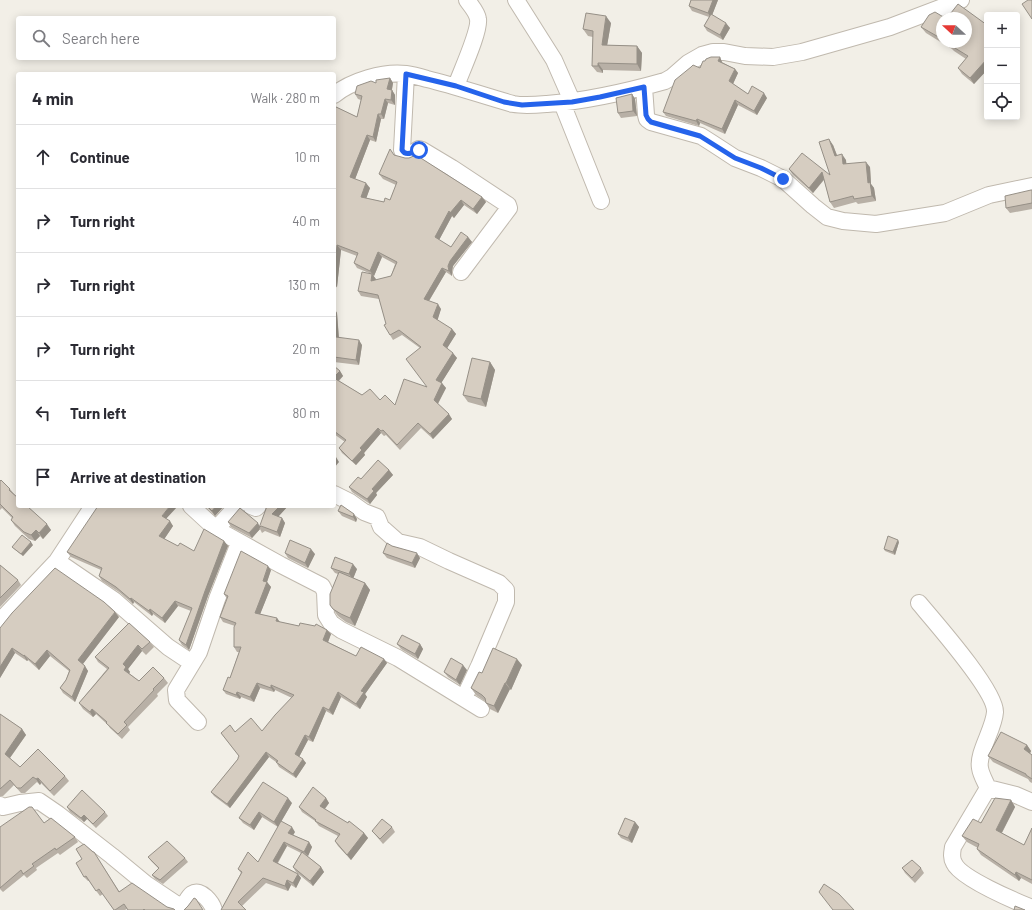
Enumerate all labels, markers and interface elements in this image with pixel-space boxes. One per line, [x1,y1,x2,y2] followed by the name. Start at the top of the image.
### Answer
[936,12,972,48] north arrow
[984,12,1020,120] map controls
[984,12,1020,48] button: +
[16,16,336,60] search box
[30,27,52,49] icon: search
[62,29,140,47] text: Search here
[984,48,1020,84] button: −
[984,84,1020,120] button: locate
[32,88,74,108] text: 4 min
[251,90,320,106] text: Walk · 280 m
[410,141,428,159] route start
[32,146,54,168] icon: ahead
[70,148,130,166] text: Continue
[295,149,320,165] text: 10 m
[774,170,792,188] route end
[32,210,54,232] icon: right
[70,212,135,230] text: Turn right
[292,213,320,229] text: 40 m
[32,274,54,296] icon: right
[70,276,135,294] text: Turn right
[288,277,320,293] text: 130 m
[32,338,54,360] icon: right
[70,340,135,358] text: Turn right
[292,341,320,357] text: 20 m
[32,402,54,424] icon: left
[70,404,126,422] text: Turn left
[293,405,320,421] text: 80 m
[32,466,54,488] icon: arrive
[70,468,206,486] text: Arrive at destination

